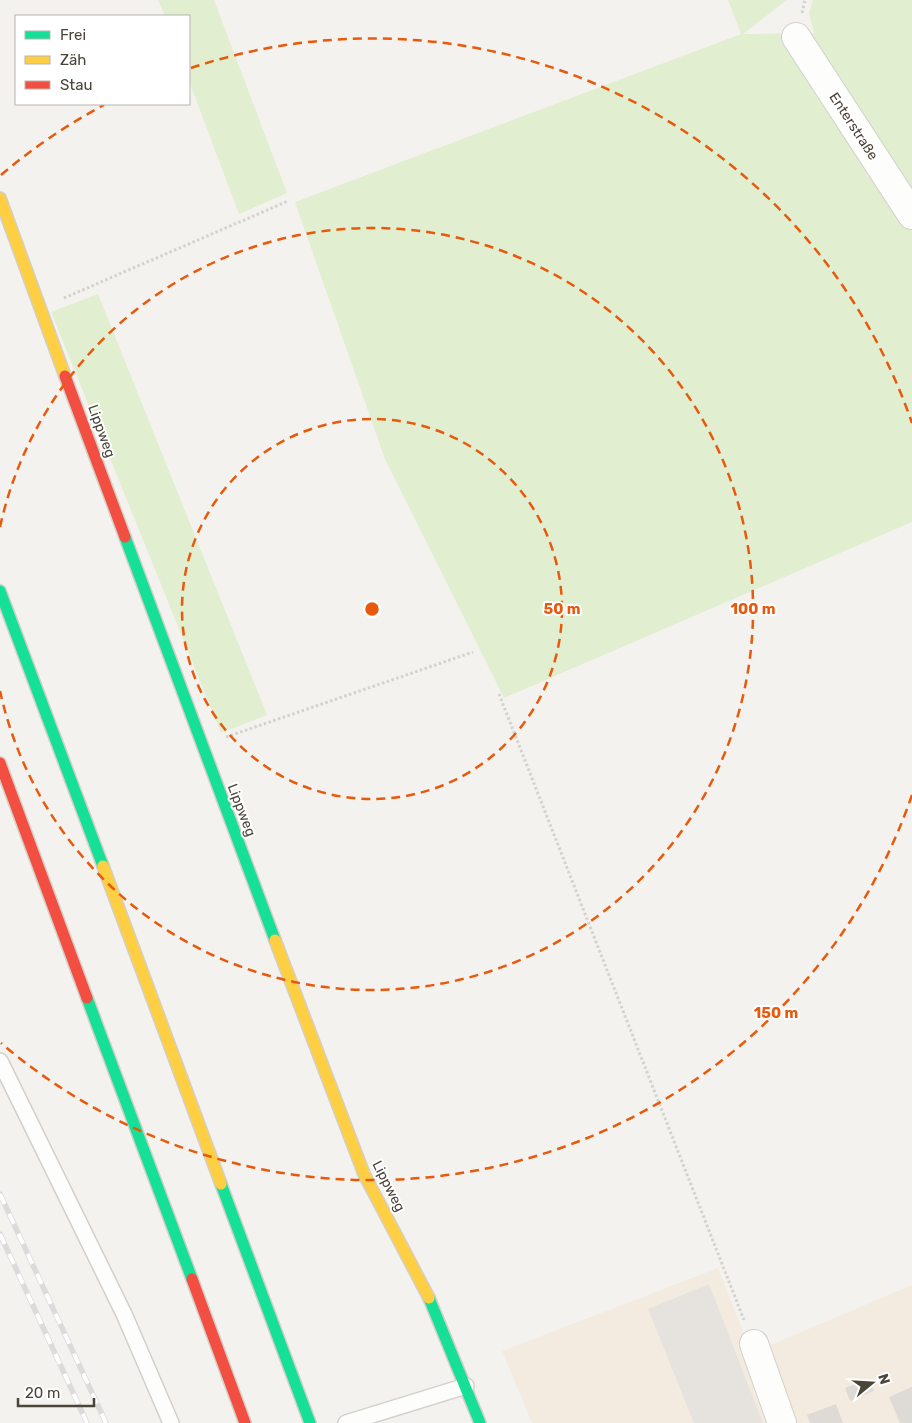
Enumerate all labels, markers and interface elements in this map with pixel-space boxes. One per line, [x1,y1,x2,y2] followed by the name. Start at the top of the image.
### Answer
[15,15,190,105] legend
[60,26,86,44] text: Frei
[60,51,86,69] text: Zäh
[60,76,93,94] text: Stau
[825,89,882,163] street label: Enterstraße
[84,402,119,460] street label: Lippweg
[363,600,381,618] centre of rings
[544,600,580,618] text: 50 m
[731,600,775,618] text: 100 m
[224,781,259,839] street label: Lippweg
[754,1004,798,1022] text: 150 m
[368,1158,409,1215] street label: Lippweg
[847,1358,897,1408] north arrow
[874,1372,894,1387] text: N
[18,1376,94,1408] scale bar
[25,1384,60,1402] text: 20 m

